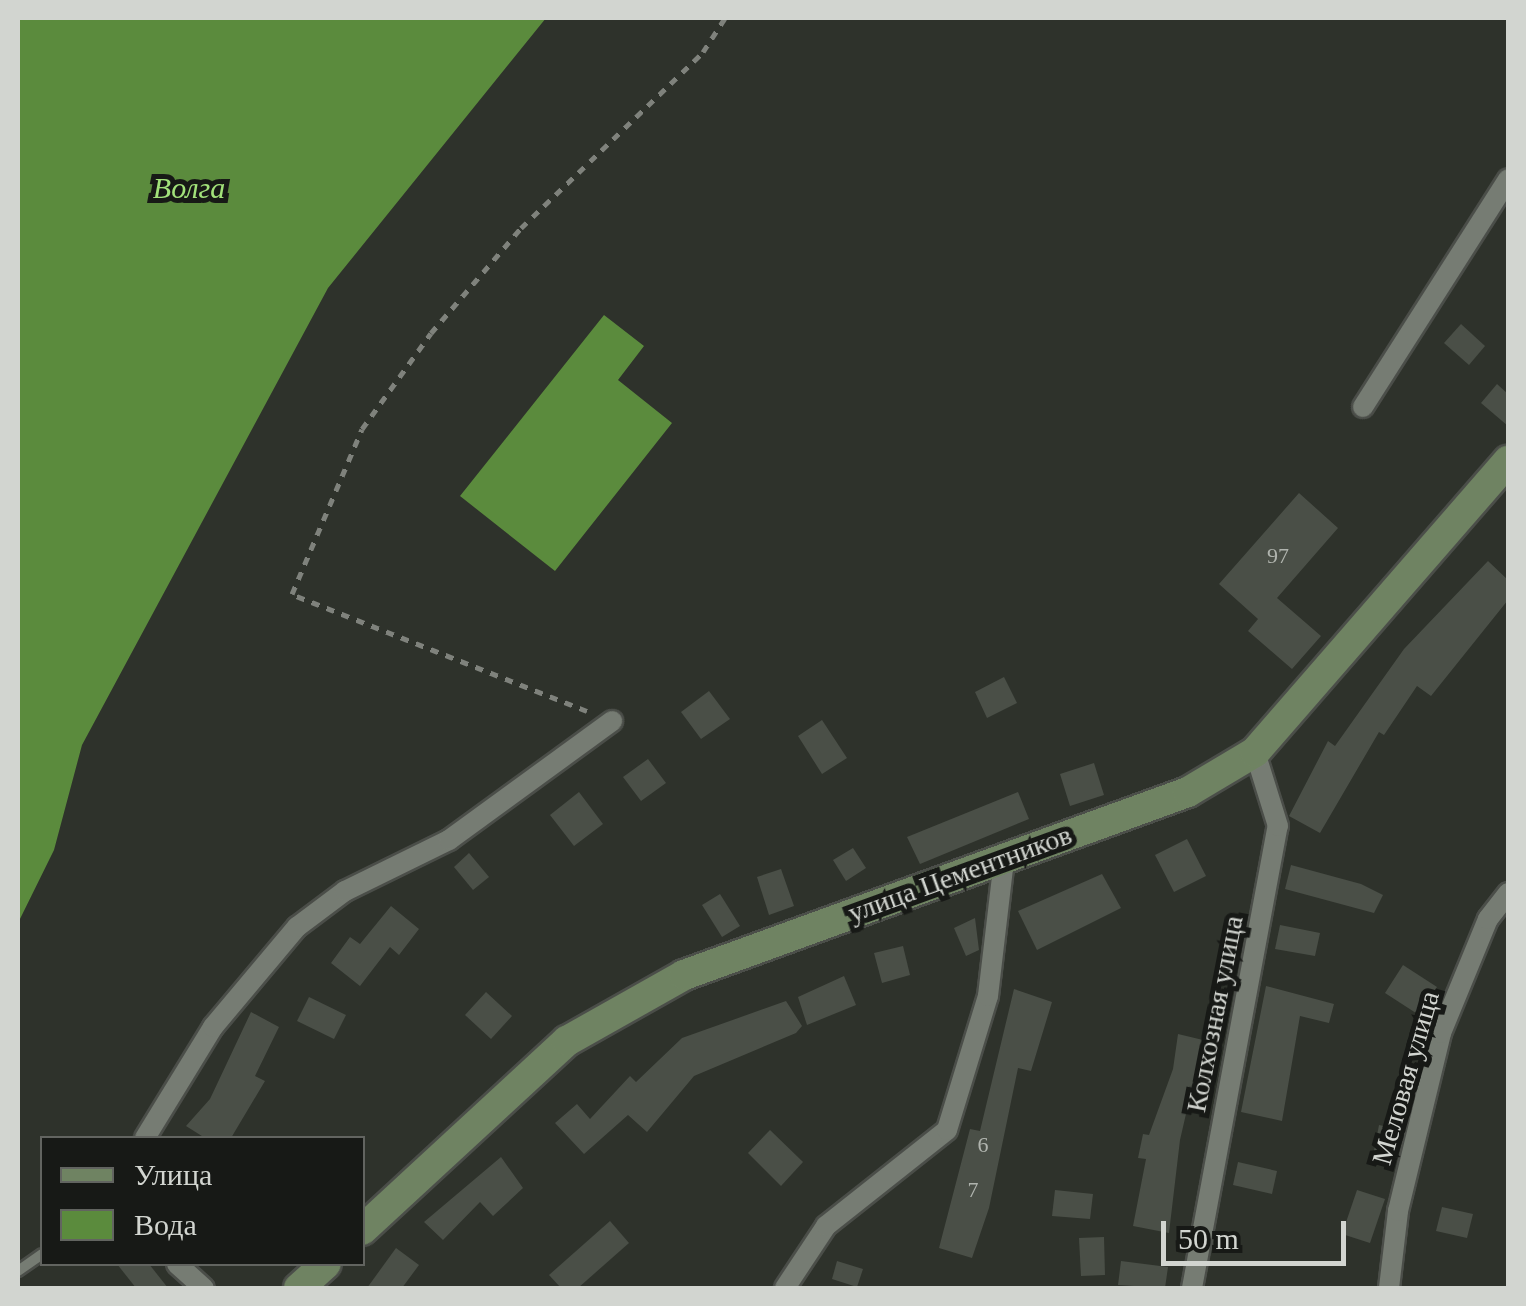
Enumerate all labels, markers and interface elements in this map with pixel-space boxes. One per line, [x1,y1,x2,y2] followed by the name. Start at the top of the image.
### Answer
[153,170,225,206] water label: Волга
[1267,543,1289,569] house number: 97
[844,818,1076,930] street label: улица Цементников
[1179,913,1251,1115] street label: Колхозная улица
[1365,987,1447,1169] street label: Меловая улица
[978,1132,988,1158] house number: 6
[40,1136,365,1266] legend
[134,1158,212,1191] text: Улица
[968,1177,978,1203] house number: 7
[1166,1201,1351,1263] scale bar
[134,1208,197,1241] text: Вода
[1178,1222,1239,1255] text: 50 m

